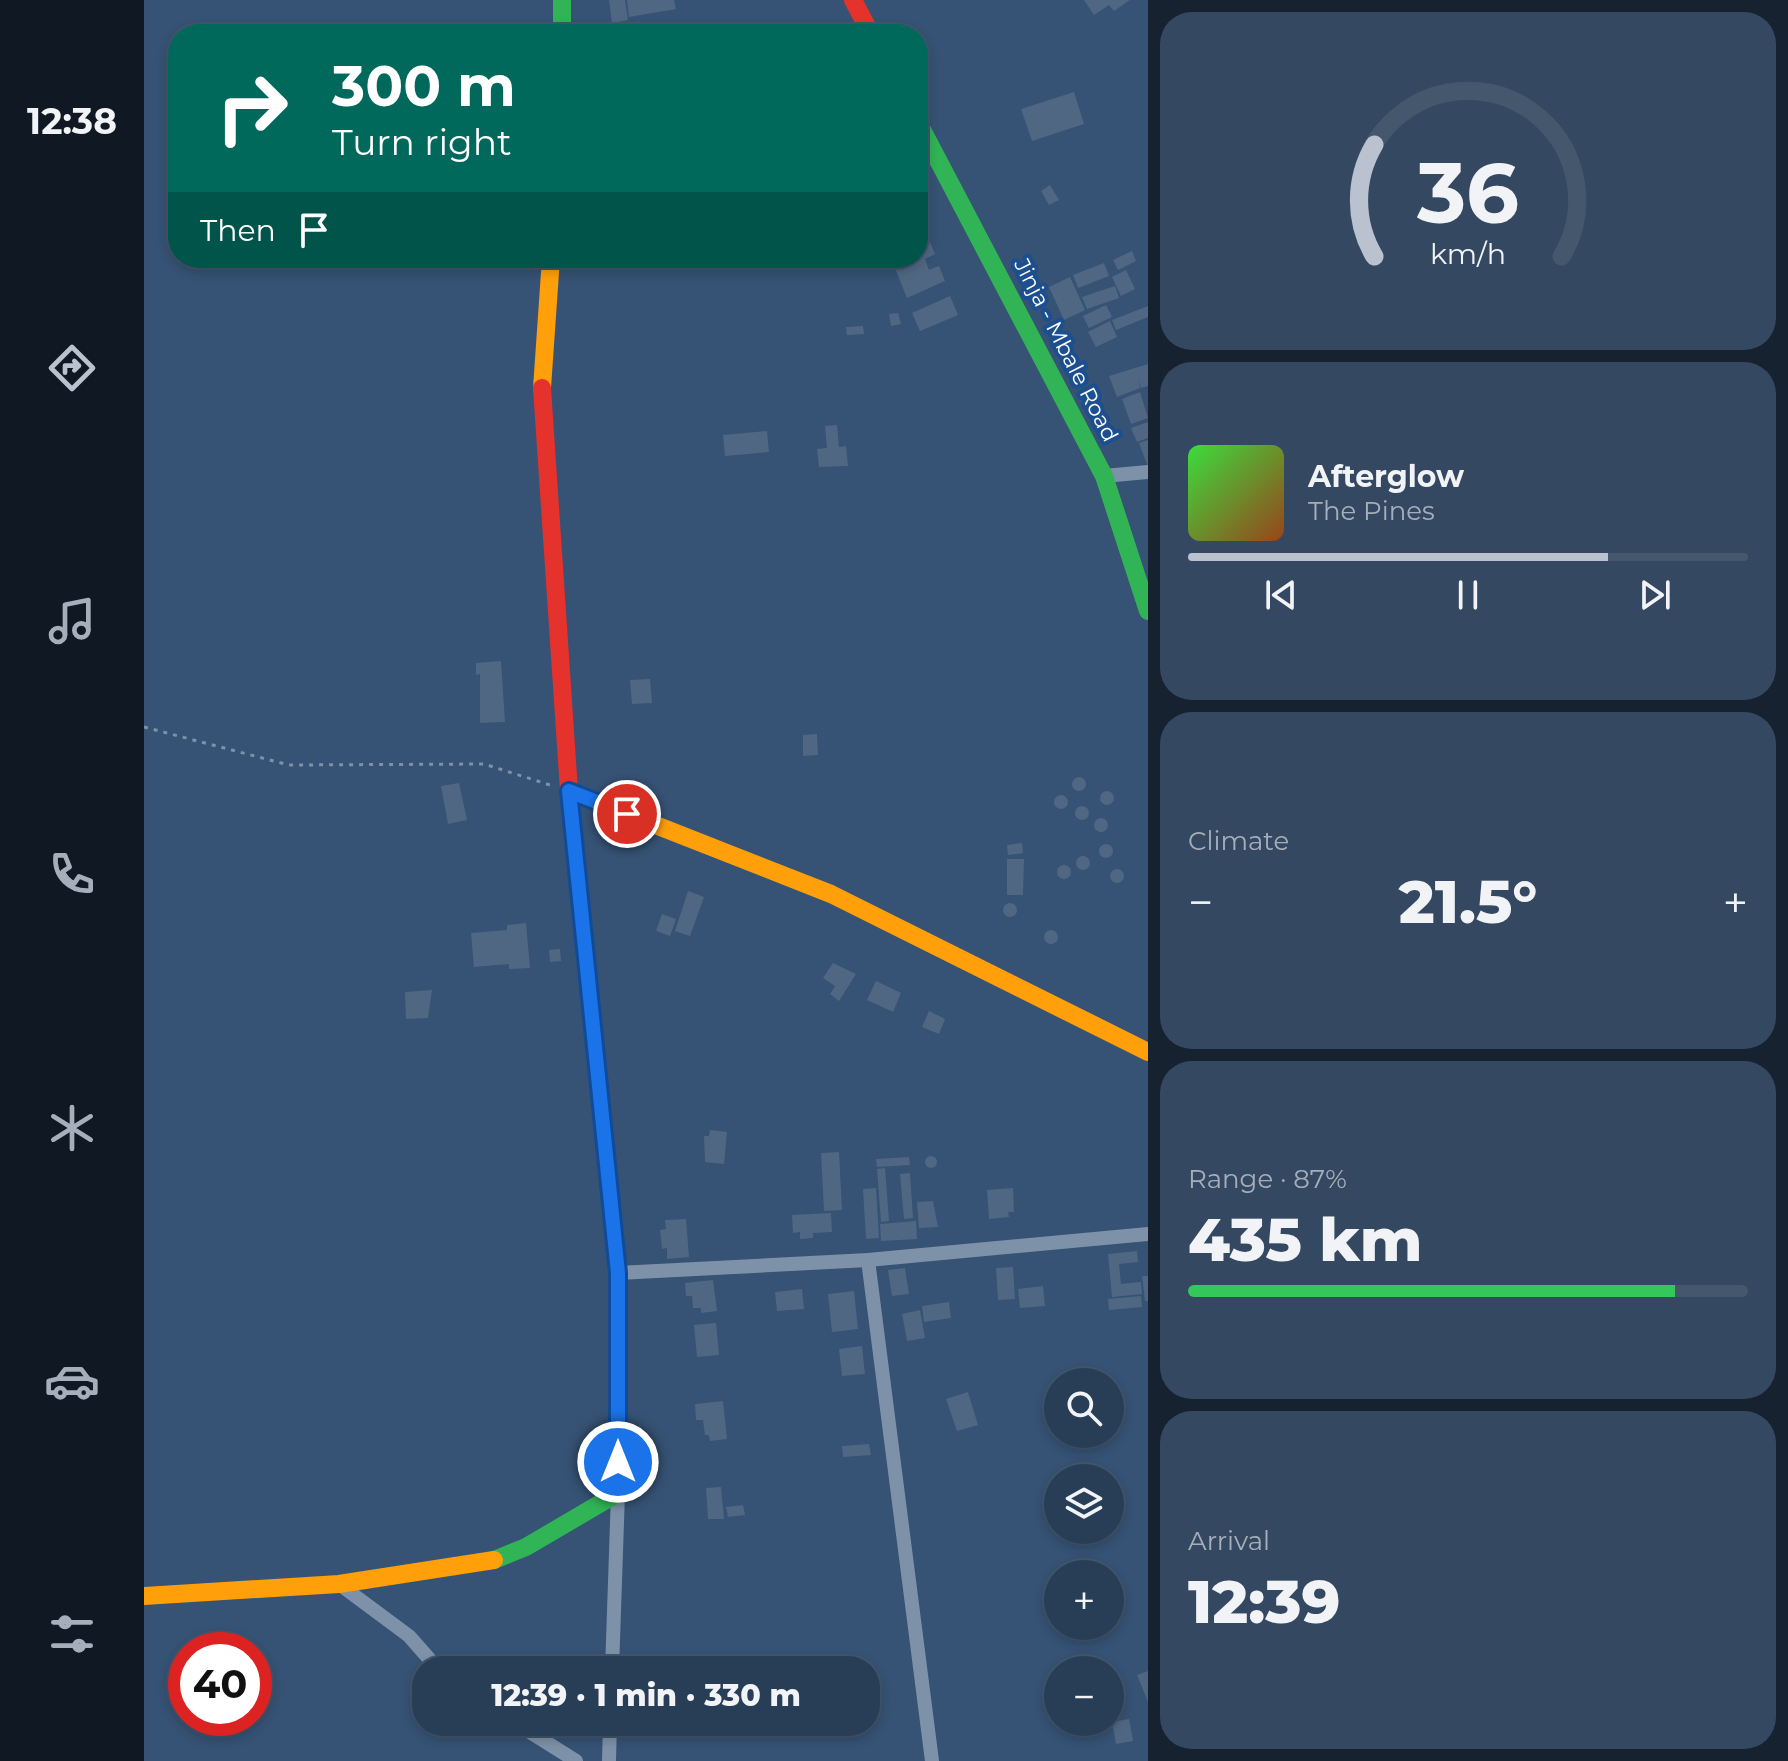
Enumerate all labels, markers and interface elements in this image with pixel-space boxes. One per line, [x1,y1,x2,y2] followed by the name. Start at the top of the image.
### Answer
[332,52,516,120] text: 300 m
[200,56,304,160] icon: right
[27,99,117,143] text: 12:38
[332,120,512,164] text: Turn right
[1416,141,1519,243] text: 36
[292,208,336,252] icon: arrive
[200,212,276,249] text: Then
[1430,236,1506,271] text: km/h
[1008,253,1124,446] street label: Jinja - Mbale Road
[44,340,100,396] icon: directions
[1308,458,1464,495] text: Afterglow
[1308,495,1435,527] text: The Pines
[1259,573,1303,617] icon: previous
[1446,573,1490,617] icon: pause
[1633,573,1677,617] icon: next
[44,593,100,649] icon: music
[593,780,661,848] pin
[605,792,649,836] icon: arrive
[1188,825,1289,857] text: Climate
[44,846,100,902] icon: phone
[1399,865,1537,938] text: 21.5°
[1188,875,1213,929] text: −
[1723,875,1748,929] text: +
[44,1100,100,1156] icon: climate
[1188,1163,1347,1195] text: Range · 87%
[1188,1203,1422,1276] text: 435 km
[44,1353,100,1409] icon: car
[1044,1368,1124,1736] map controls
[1044,1368,1124,1448] button: search
[576,1420,660,1504] position arrow
[1044,1464,1124,1544] button: layers
[1188,1525,1270,1557] text: Arrival
[1044,1560,1124,1640] button: +
[1188,1565,1340,1638] text: 12:39
[44,1606,100,1662] icon: filters
[168,1632,272,1736] speed limit sign: 40
[1044,1656,1124,1736] button: −
[491,1677,801,1714] text: 12:39 · 1 min · 330 m

